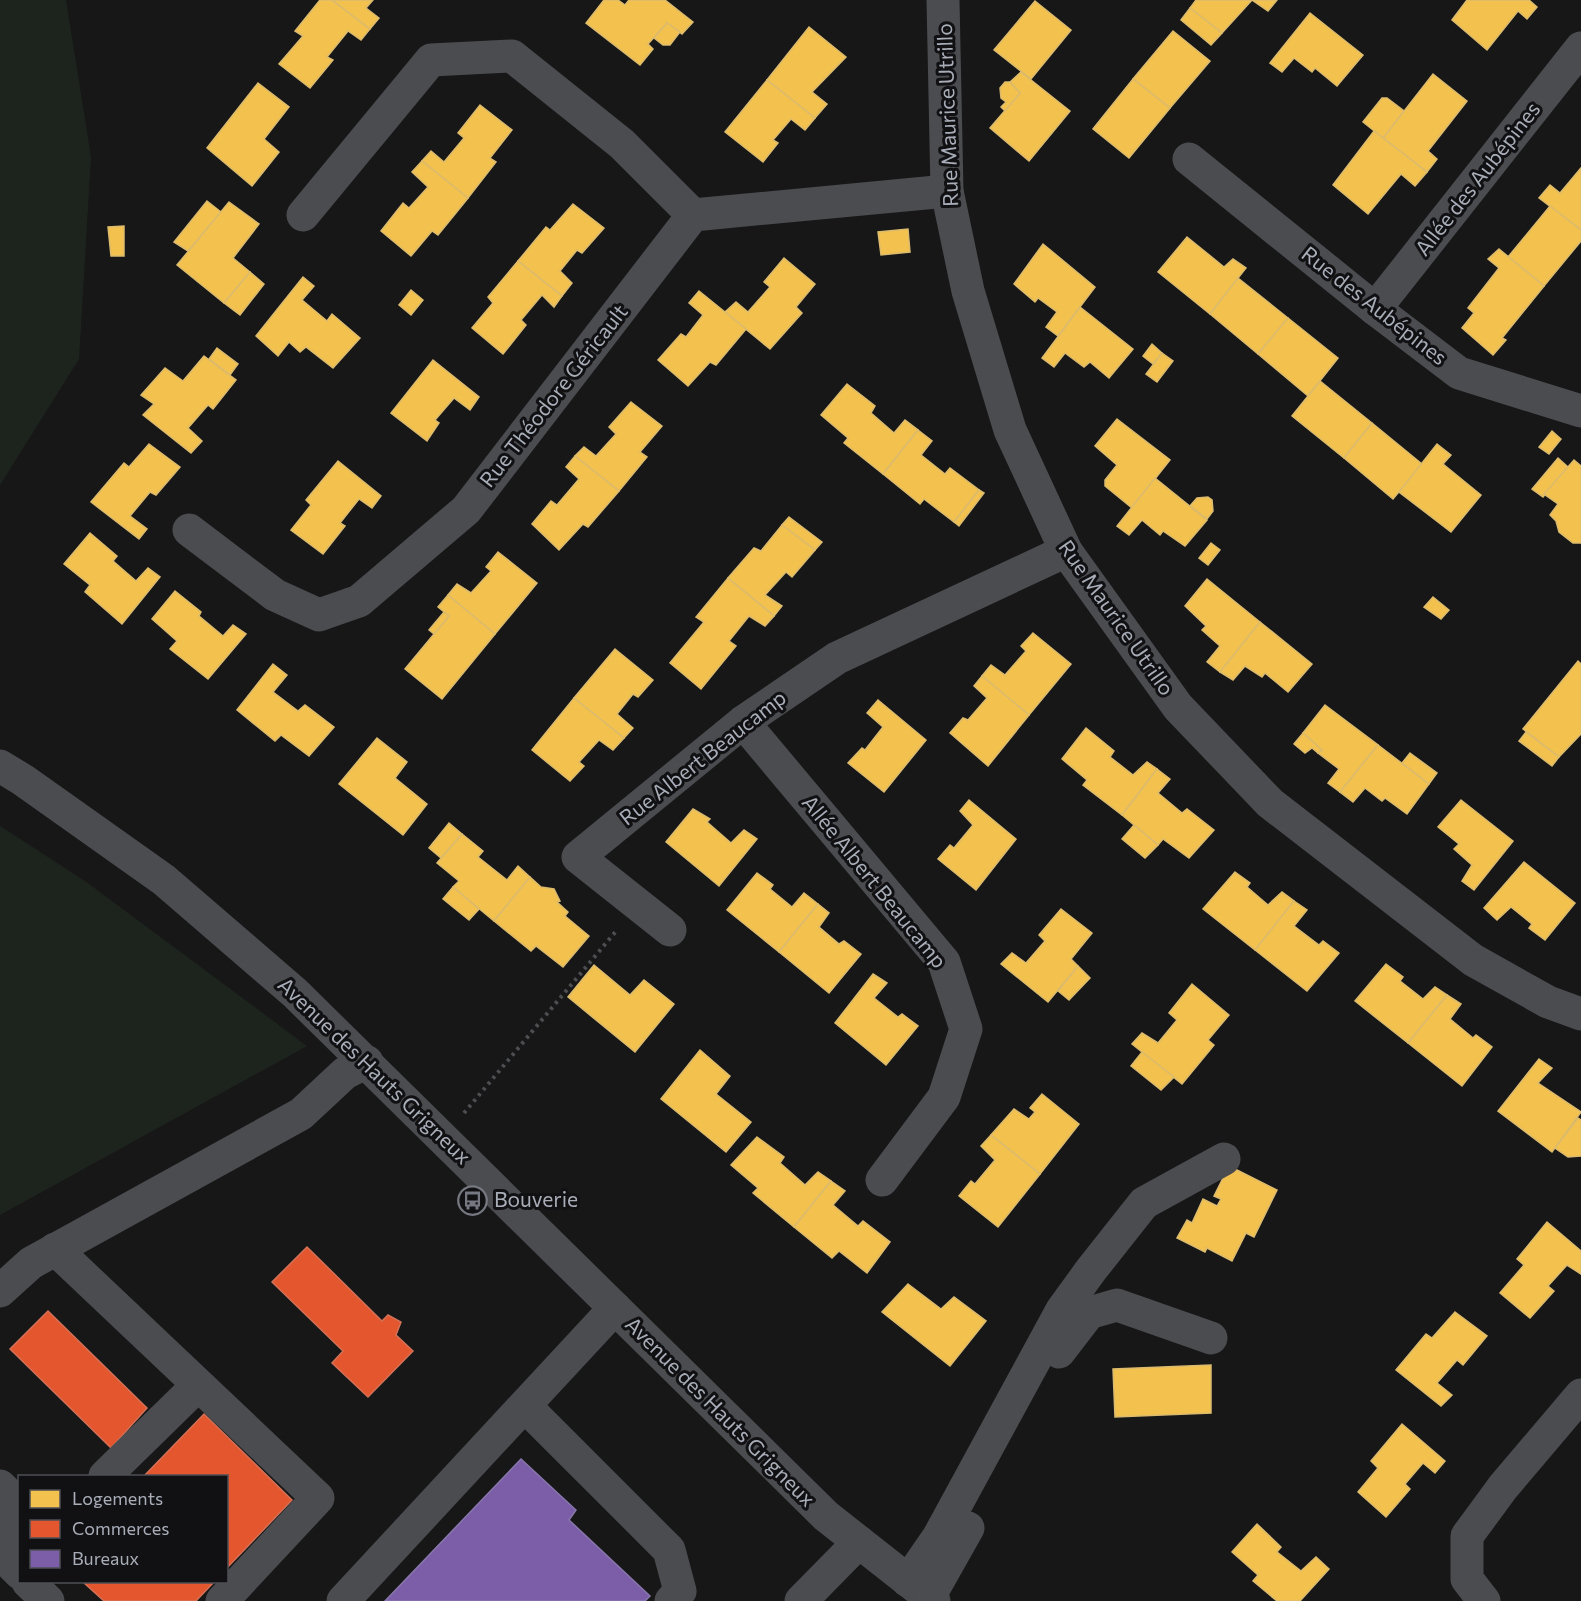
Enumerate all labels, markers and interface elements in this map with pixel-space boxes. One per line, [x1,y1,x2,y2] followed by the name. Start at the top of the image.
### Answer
[931,23,962,207] street label: Rue Maurice Utrillo
[1409,96,1545,260] street label: Allée des Aubépines
[1297,240,1453,369] street label: Rue des Aubépines
[474,299,632,491] street label: Rue Théodore Géricault
[1054,535,1180,700] street label: Rue Maurice Utrillo
[614,684,790,830] street label: Rue Albert Beaucamp
[798,790,953,973] street label: Allée Albert Beaucamp
[274,971,477,1169] street label: Avenue des Hauts Grigneux
[457,1184,489,1216] bus stop icon: Bouverie
[494,1186,578,1211] place label: Bouverie
[621,1311,821,1511] street label: Avenue des Hauts Grigneux
[18,1475,228,1583] legend
[72,1487,163,1509] text: Logements
[72,1517,169,1539] text: Commerces
[72,1547,140,1569] text: Bureaux

